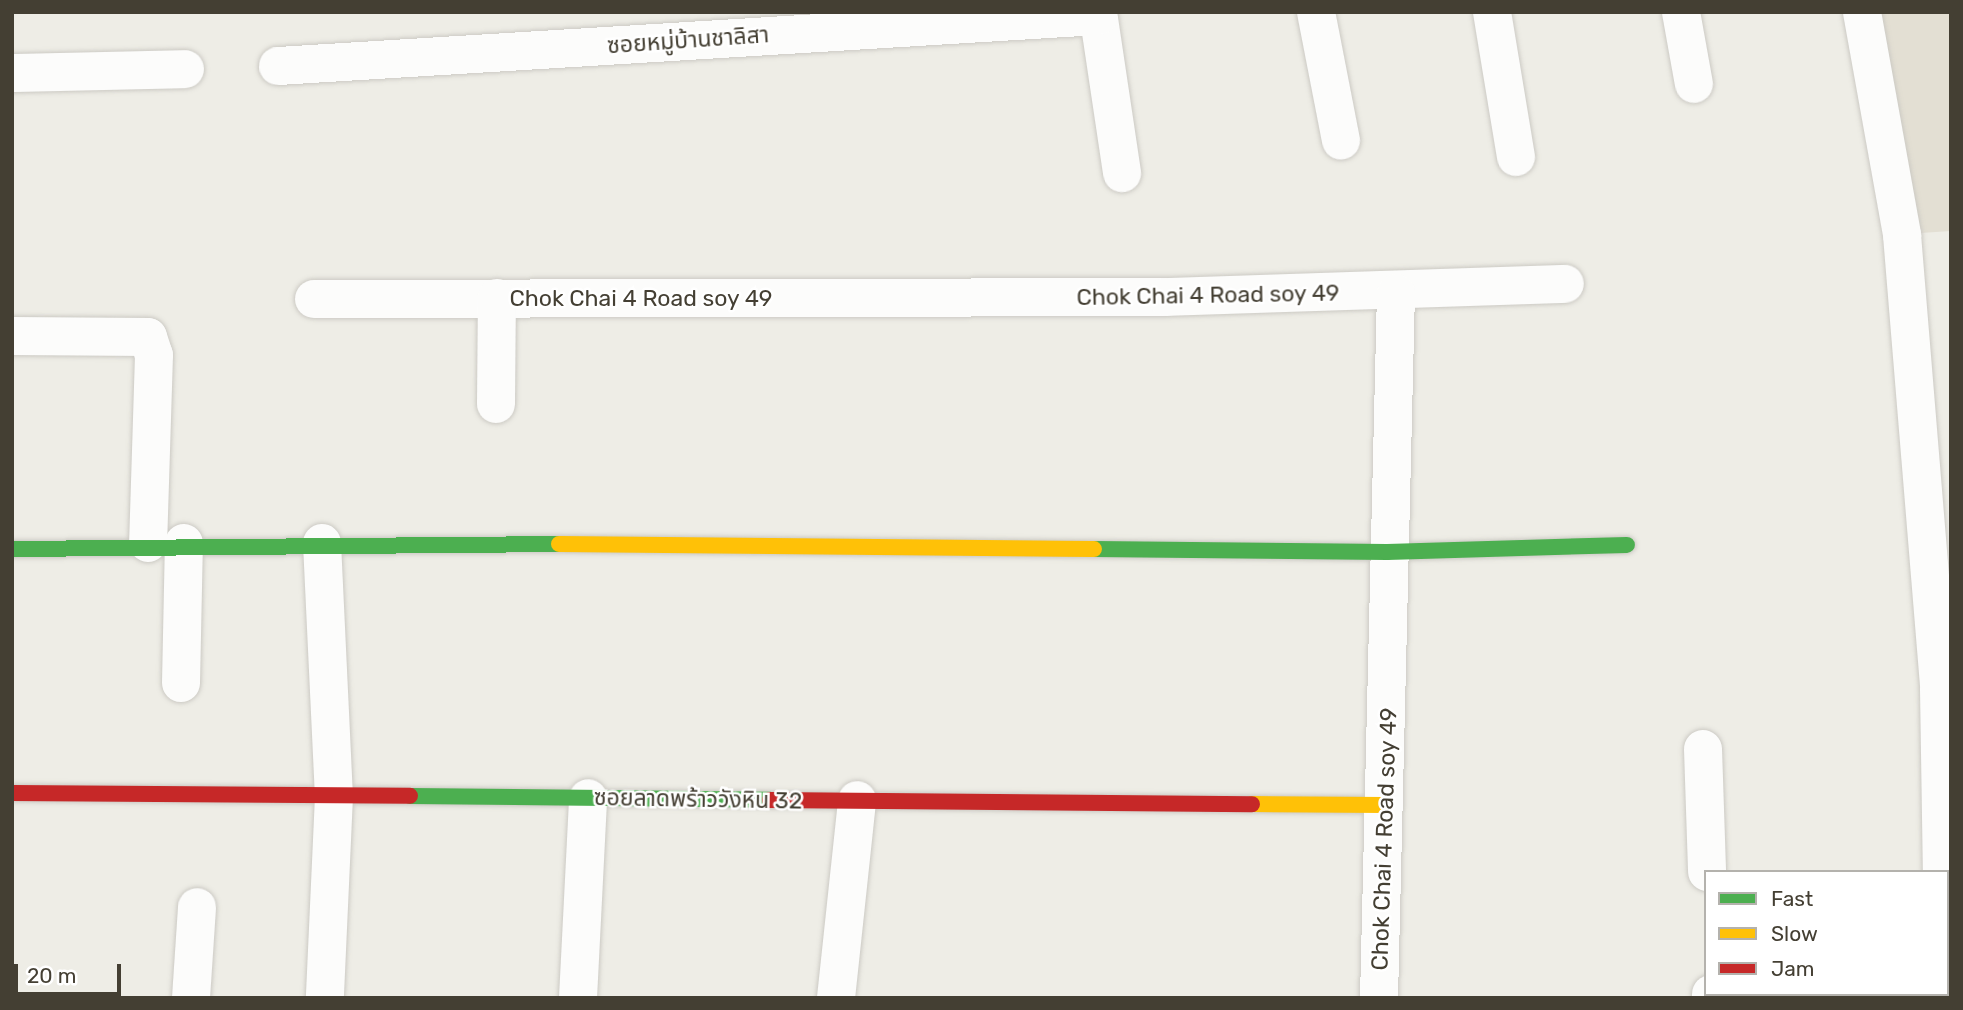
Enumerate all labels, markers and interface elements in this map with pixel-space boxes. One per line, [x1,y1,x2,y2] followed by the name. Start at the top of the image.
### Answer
[606,21,770,59] street label: ซอยหมู่บ้านชาลิสา
[1076,279,1340,311] street label: Chok Chai 4 Road soy 49
[509,284,773,312] street label: Chok Chai 4 Road soy 49
[1366,707,1402,971] street label: Chok Chai 4 Road soy 49
[594,783,802,815] street label: ซอยลาดพร้าววังหิน 32
[1704,870,1949,996] legend
[1771,886,1813,911] text: Fast
[1771,921,1818,946] text: Slow
[18,950,124,994] scale bar
[1771,956,1815,981] text: Jam
[27,963,76,988] text: 20 m

